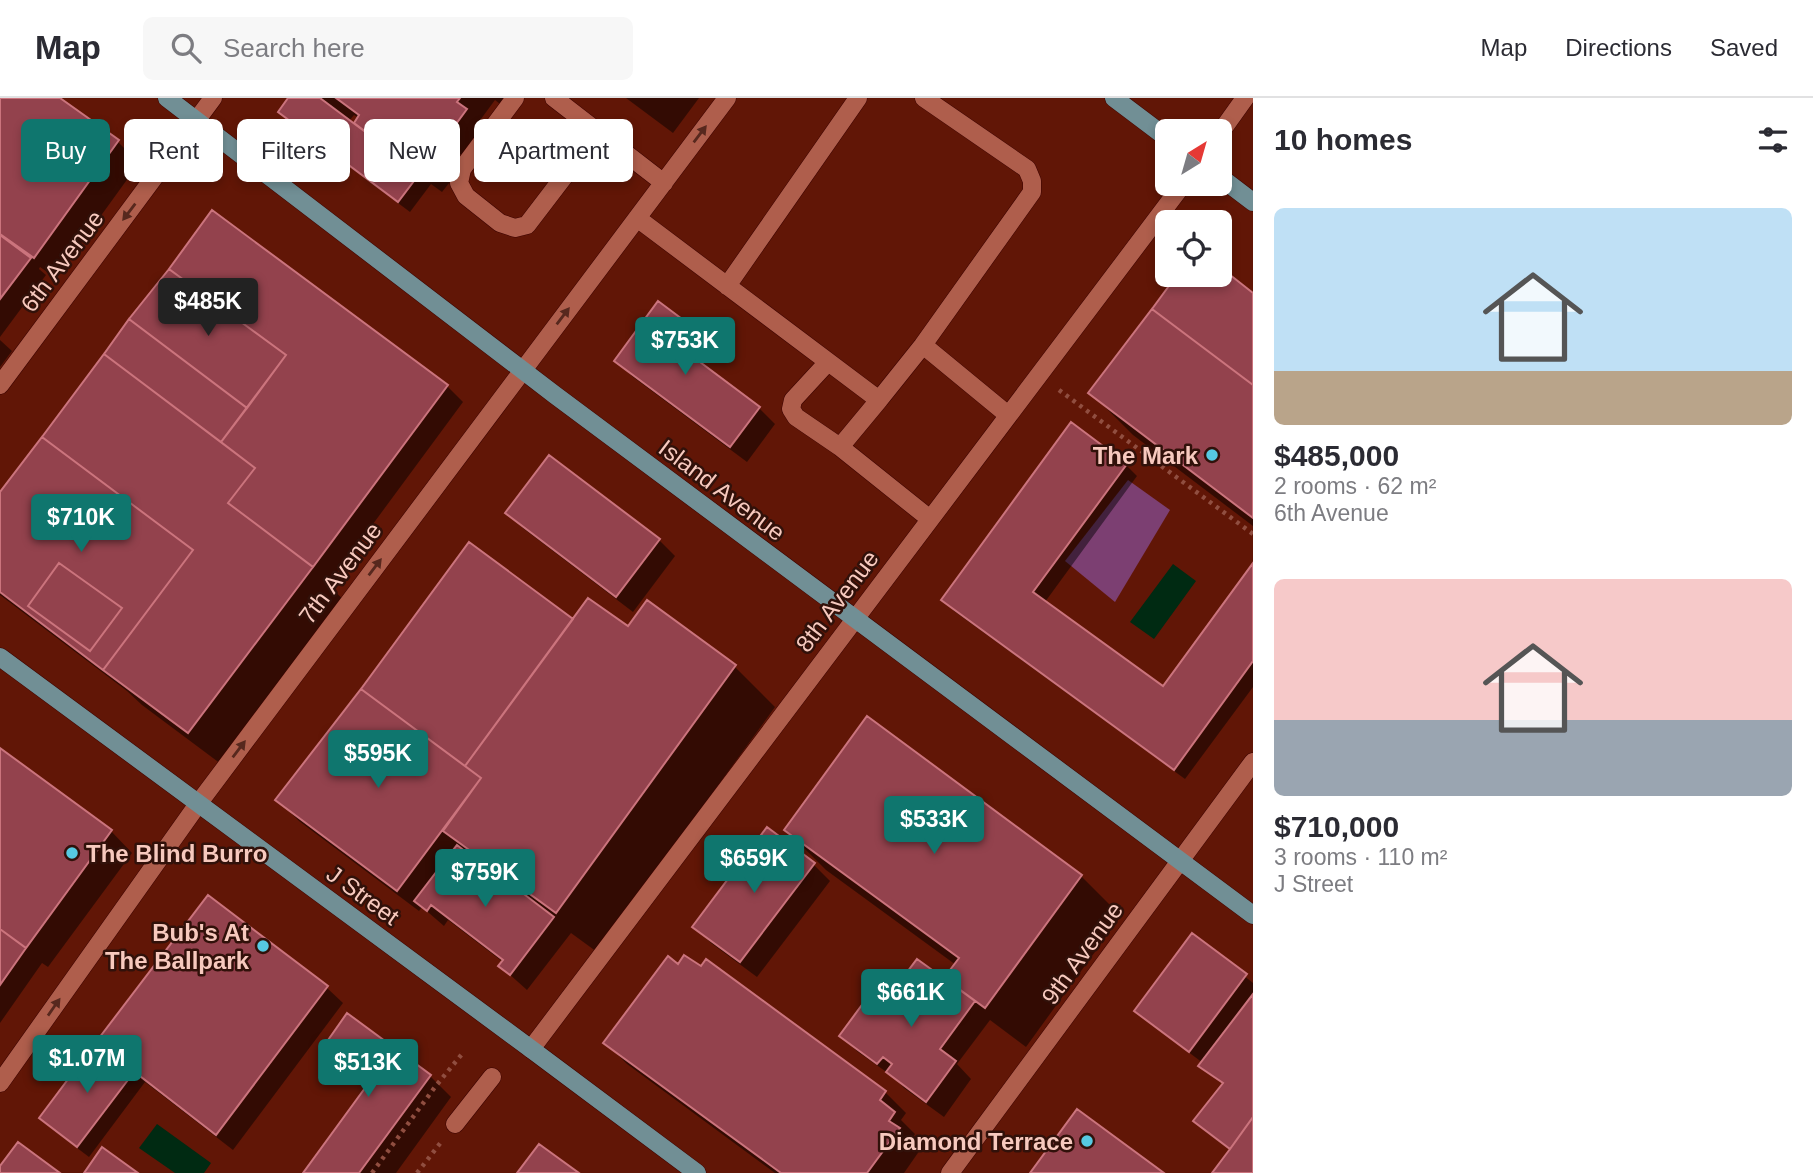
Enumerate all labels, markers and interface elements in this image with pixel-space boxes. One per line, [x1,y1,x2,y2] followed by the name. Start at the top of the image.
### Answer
[143,17,633,80] search box
[35,29,101,66] text: Map
[167,29,205,67] icon: search
[223,33,365,63] text: Search here
[1481,34,1527,61] text: Map
[1565,34,1672,61] text: Directions
[1710,34,1778,61] text: Saved
[21,119,110,182] chip: Buy
[124,119,223,182] chip: Rent
[237,119,350,182] chip: Filters
[364,119,460,182] chip: New
[474,119,633,182] chip: Apartment
[1155,119,1232,196] north arrow
[1155,119,1232,287] map controls
[1754,121,1792,159] icon: filters
[1274,123,1412,156] text: 10 homes
[693,125,707,144] one-way arrow
[122,203,136,221] one-way arrow
[15,205,109,317] street label: 6th Avenue
[1155,210,1232,287] button: locate
[1470,254,1596,380] icon: home
[159,278,257,338] pin: $485K
[174,288,242,314] text: $485K
[555,307,569,325] one-way arrow
[636,317,734,377] pin: $753K
[651,327,719,353] text: $753K
[654,434,790,546] street label: Island Avenue
[1274,439,1399,472] text: $485,000
[1093,442,1199,469] place label: The Mark
[1204,447,1220,463] marker: The Mark
[1274,473,1436,499] text: 2 rooms · 62 m²
[32,494,130,554] pin: $710K
[1274,500,1389,526] text: 6th Avenue
[47,504,115,530] text: $710K
[293,517,387,629] street label: 7th Avenue
[790,545,884,657] street label: 8th Avenue
[367,558,381,576] one-way arrow
[1470,625,1596,751] icon: home
[329,730,427,790] pin: $595K
[231,740,245,758] one-way arrow
[344,740,412,766] text: $595K
[885,796,983,856] pin: $533K
[900,806,968,832] text: $533K
[1274,810,1399,843] text: $710,000
[705,836,803,895] pin: $659K
[86,840,267,867] place label: The Blind Burro
[1274,844,1447,870] text: 3 rooms · 110 m²
[64,845,80,861] marker: The Blind Burro
[720,845,788,871] text: $659K
[436,850,534,909] pin: $759K
[451,859,519,885] text: $759K
[322,860,405,930] street label: J Street
[1274,871,1353,897] text: J Street
[1036,897,1128,1009] street label: 9th Avenue
[105,919,250,974] place label: Bub's At The Ballpark
[255,938,271,954] marker: Bub's At The Ballpark
[862,970,960,1029] pin: $661K
[877,979,945,1005] text: $661K
[47,998,61,1016] one-way arrow
[30,1035,144,1095] pin: $1.07M
[319,1040,417,1099] pin: $513K
[49,1045,125,1071] text: $1.07M
[334,1049,402,1075] text: $513K
[879,1128,1073,1155] place label: Diamond Terrace
[1079,1133,1095,1149] marker: Diamond Terrace

